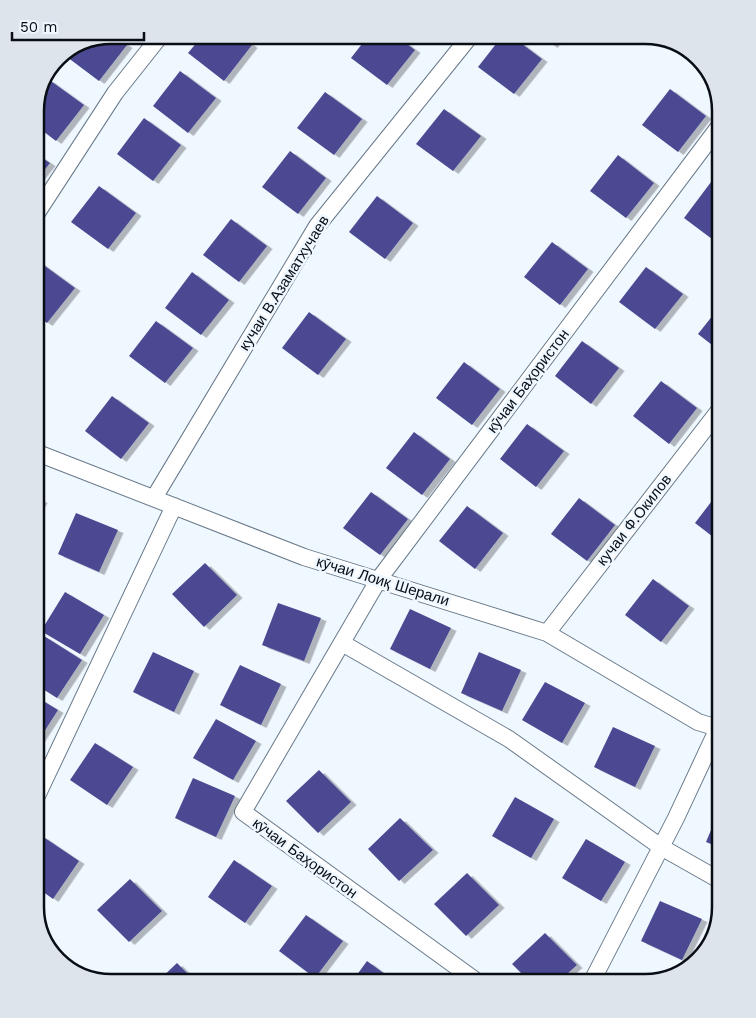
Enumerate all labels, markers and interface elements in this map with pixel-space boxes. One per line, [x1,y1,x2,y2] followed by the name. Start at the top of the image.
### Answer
[12,10,145,42] scale bar
[20,18,57,36] text: 50 m
[235,212,333,354] street label: кучаи В.Азаматхучаев
[483,326,573,436] street label: кӯчаи Баҳористон
[593,471,675,569] street label: кучаи Ф.Окилов
[314,552,452,610] street label: кӯчаи Лоиқ Шерали
[249,814,361,902] street label: кӯчаи Баҳористон

